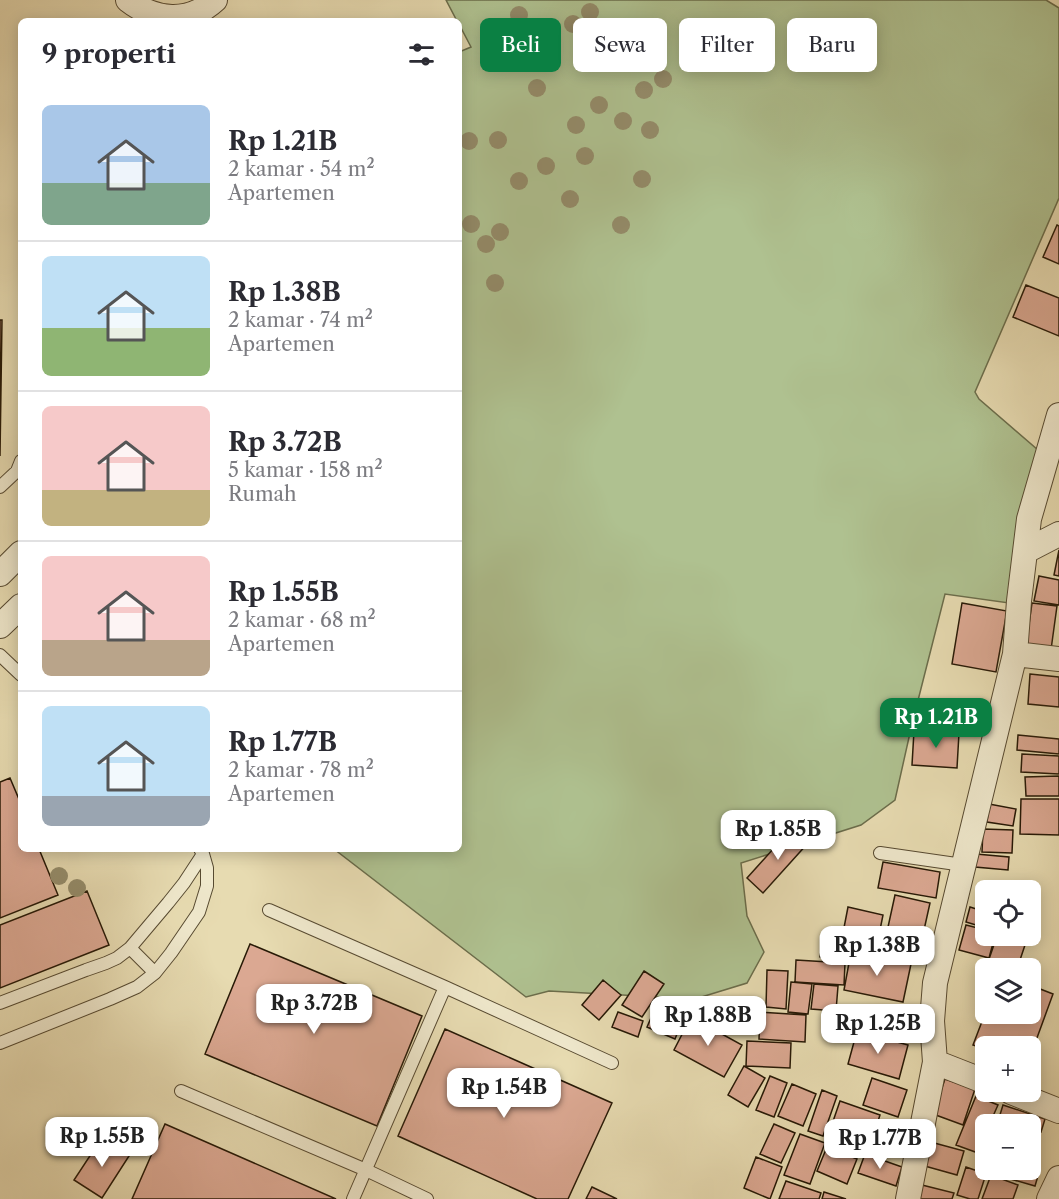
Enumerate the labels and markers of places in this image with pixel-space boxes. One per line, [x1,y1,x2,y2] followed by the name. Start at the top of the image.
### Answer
[874,698,998,749] pin: Rp 1.21B
[716,810,840,861] pin: Rp 1.85B
[815,926,939,977] pin: Rp 1.38B
[252,984,376,1035] pin: Rp 3.72B
[646,996,770,1047] pin: Rp 1.88B
[816,1004,940,1055] pin: Rp 1.25B
[442,1068,566,1119] pin: Rp 1.54B
[40,1117,164,1168] pin: Rp 1.55B
[818,1119,942,1170] pin: Rp 1.77B

